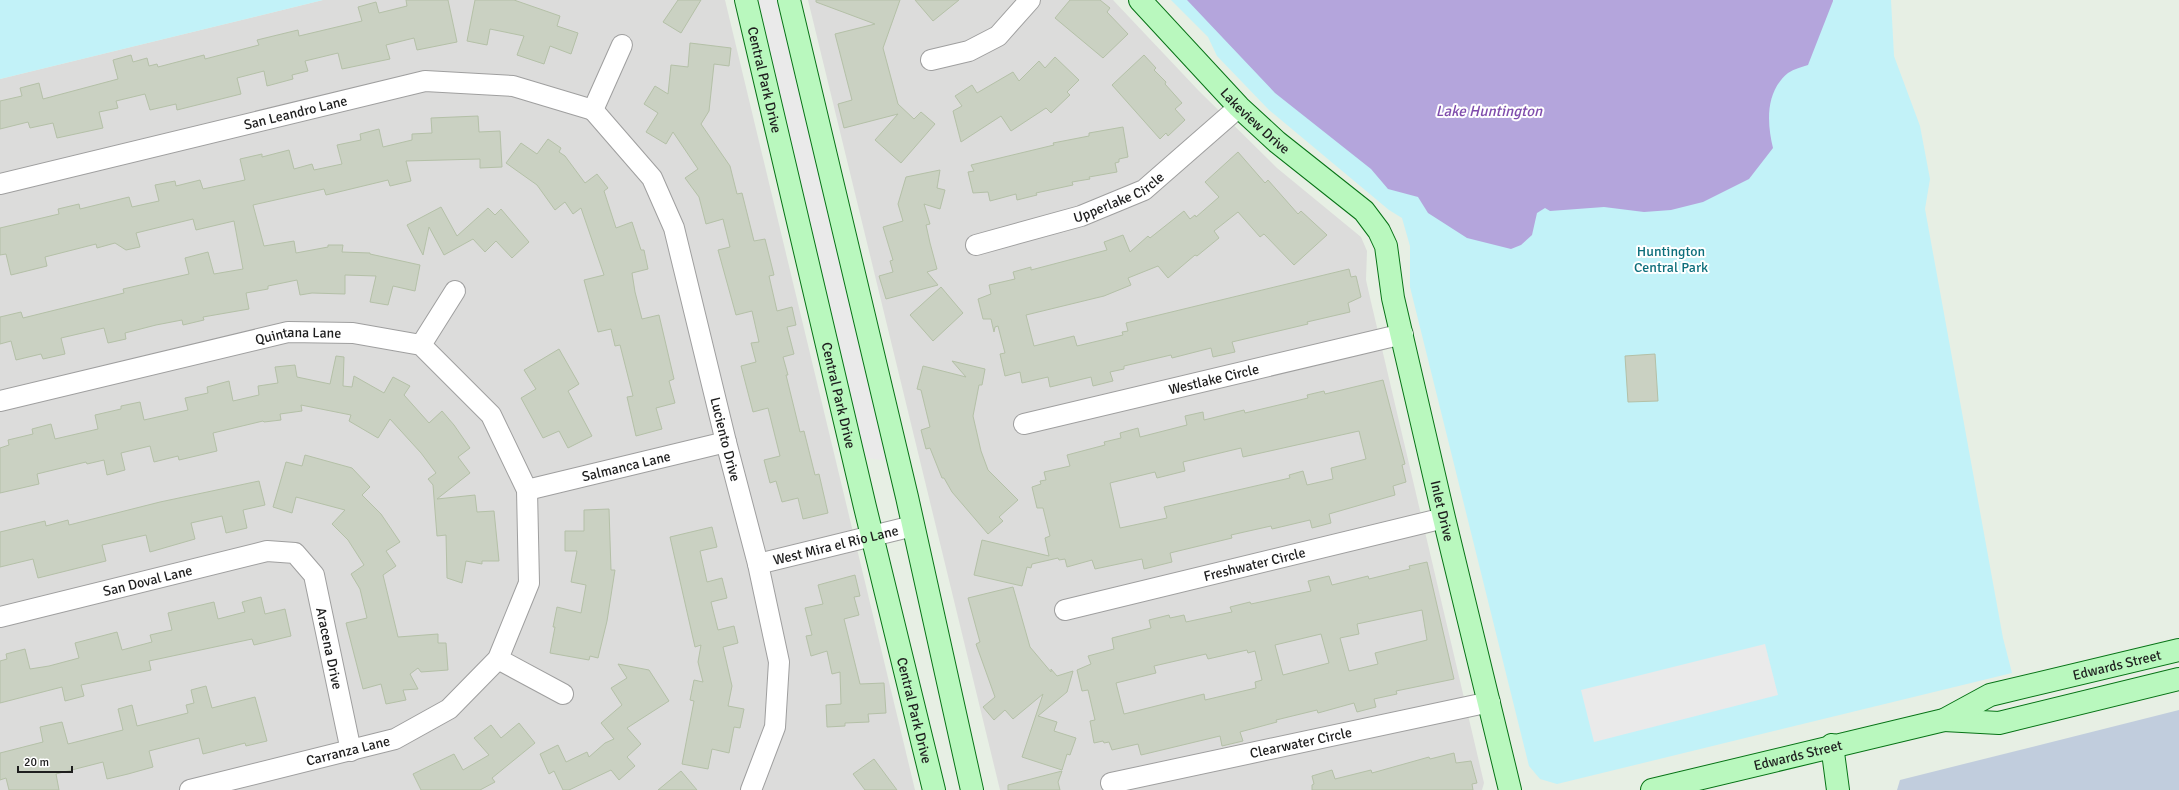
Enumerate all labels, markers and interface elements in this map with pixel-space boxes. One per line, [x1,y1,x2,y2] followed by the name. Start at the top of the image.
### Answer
[744,25,785,135] street label: Central Park Drive
[1217,84,1293,157] street label: Lakeview Drive
[242,92,349,133] street label: San Leandro Lane
[1436,102,1543,120] water label: Lake Huntington
[1071,168,1167,226] street label: Upperlake Circle
[1634,243,1708,276] park label: Huntington Central Park
[253,323,341,348] street label: Quintana Lane
[818,340,859,450] street label: Central Park Drive
[1167,360,1261,398] street label: Westlake Circle
[707,395,744,483] street label: Luciento Drive
[580,447,672,485] street label: Salmanca Lane
[1427,479,1458,543] street label: Inlet Drive
[771,521,900,569] street label: West Mira el Rio Lane
[1202,543,1307,585] street label: Freshwater Circle
[101,561,194,600] street label: San Doval Lane
[312,606,346,691] street label: Aracena Drive
[2071,646,2163,684] street label: Edwards Street
[893,655,936,765] street label: Central Park Drive
[1248,723,1353,762] street label: Clearwater Circle
[304,732,392,770] street label: Carranza Lane
[1752,736,1844,774] street label: Edwards Street
[18,748,72,774] scale bar
[24,755,49,770] text: 20 m

